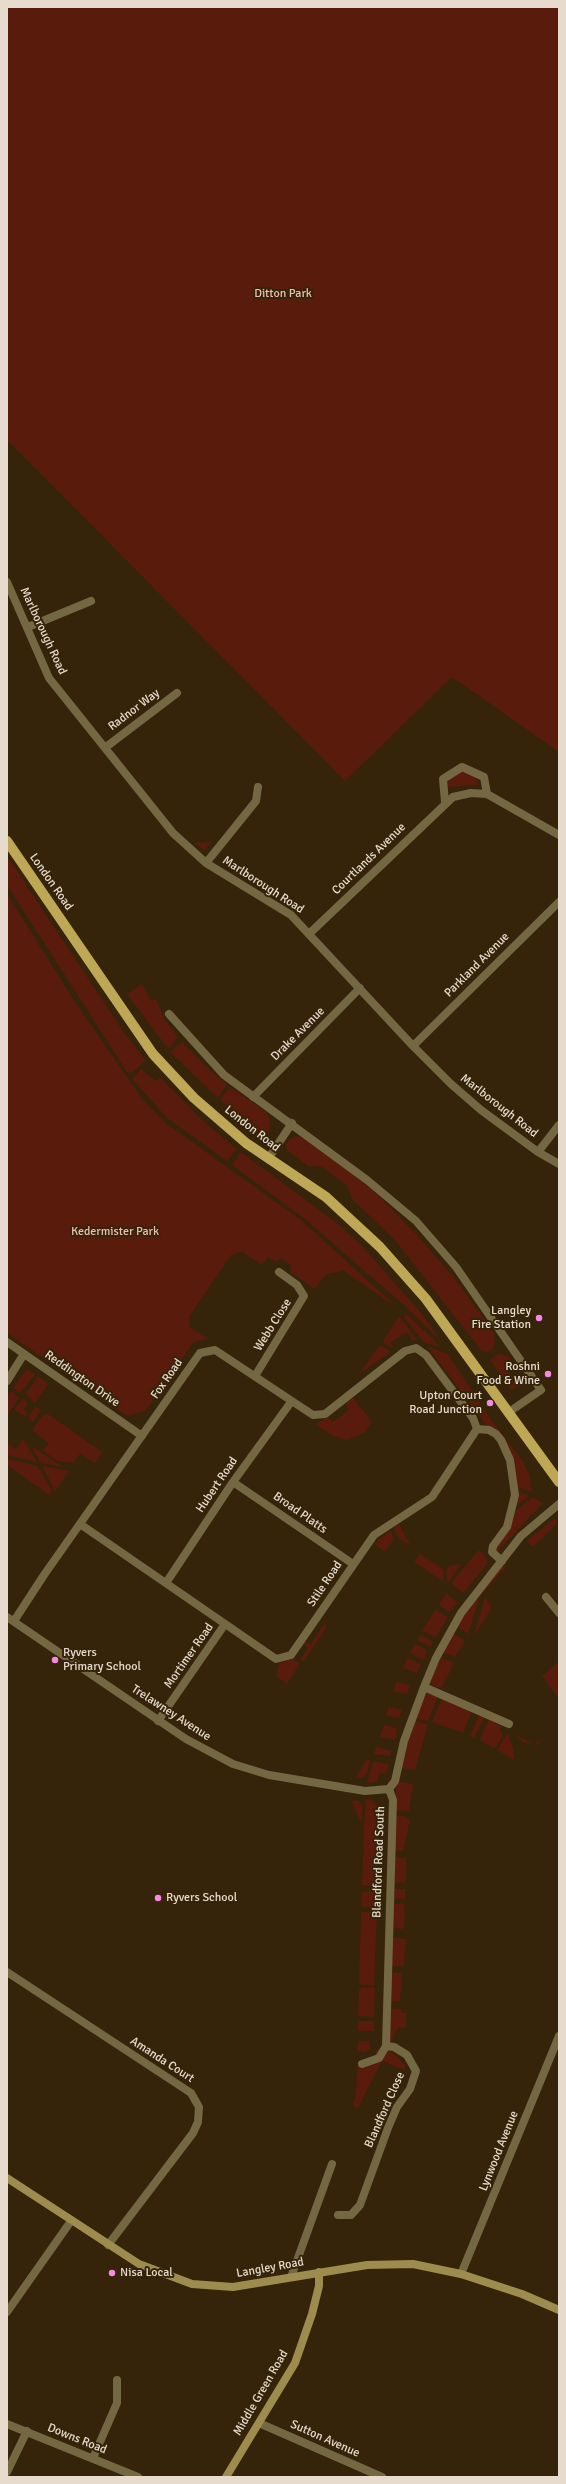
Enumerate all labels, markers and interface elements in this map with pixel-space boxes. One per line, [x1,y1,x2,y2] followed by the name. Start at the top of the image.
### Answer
[254,287,312,301] park label: Ditton Park
[17,585,69,677] street label: Marlborough Road
[105,686,163,734] street label: Radnor Way
[329,820,409,898] street label: Courtlands Avenue
[26,851,76,913] street label: London Road
[219,853,307,917] street label: Marlborough Road
[442,930,512,1000] street label: Parkland Avenue
[268,1004,328,1064] street label: Drake Avenue
[457,1071,541,1141] street label: Marlborough Road
[221,1103,283,1155] street label: London Road
[71,1225,159,1239] park label: Kedermister Park
[251,1296,295,1354] street label: Webb Close
[472,1304,531,1332] place label: Langley Fire Station
[534,1313,544,1323] marker: Langley Fire Station
[42,1348,122,1410] street label: Reddington Drive
[148,1356,186,1402] street label: Fox Road
[476,1360,540,1388] place label: Roshni Food & Wine
[543,1369,553,1379] marker: Roshni Food & Wine
[409,1389,482,1417] place label: Upton Court Road Junction
[485,1398,495,1408] marker: Upton Court Road Junction
[193,1454,241,1516] street label: Hubert Road
[270,1489,330,1537] street label: Broad Platts
[305,1558,345,1610] street label: Stile Road
[161,1621,217,1691] street label: Mortimer Road
[63,1646,141,1674] place label: Ryvers Primary School
[50,1655,60,1665] marker: Ryvers Primary School
[129,1682,213,1744] street label: Trelawney Avenue
[370,1806,388,1918] street label: Blandford Road South
[166,1891,237,1905] place label: Ryvers School
[153,1893,163,1903] marker: Ryvers School
[127,2034,197,2086] street label: Amanda Court
[362,2070,408,2150] street label: Blandford Close
[476,2109,522,2193] street label: Lynwood Avenue
[235,2255,305,2281] street label: Langley Road
[120,2266,173,2280] place label: Nisa Local
[107,2268,117,2278] marker: Nisa Local
[231,2348,291,2438] street label: Middle Green Road
[288,2417,362,2461] street label: Sutton Avenue
[45,2421,109,2457] street label: Downs Road

